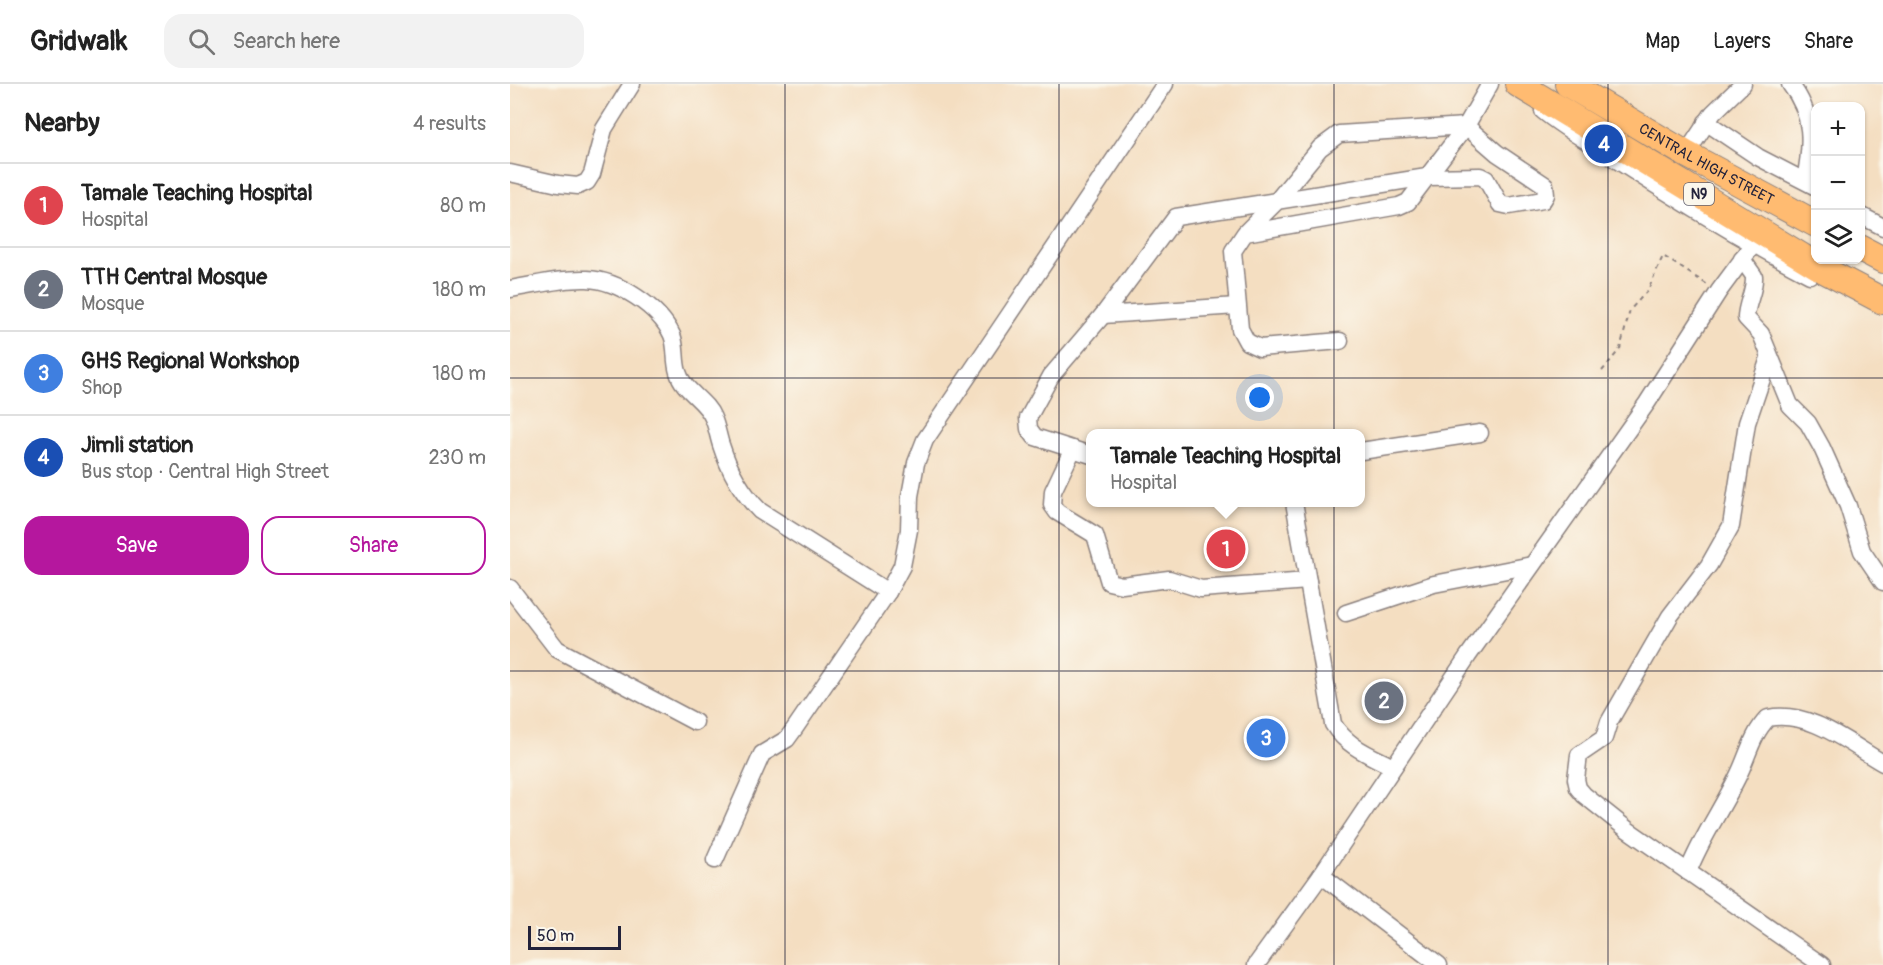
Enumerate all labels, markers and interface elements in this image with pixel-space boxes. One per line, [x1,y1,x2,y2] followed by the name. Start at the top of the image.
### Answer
[164,14,584,68] search box
[30,24,128,59] text: Gridwalk
[185,25,218,58] icon: search
[233,27,340,55] text: Search here
[1645,28,1680,55] text: Map
[1713,28,1771,55] text: Layers
[1804,28,1853,55] text: Share
[1811,102,1865,264] map controls
[1811,102,1865,156] button: +
[24,107,100,139] text: Nearby
[413,111,486,136] text: 4 results
[1635,119,1777,209] street label: CENTRAL HIGH STREET
[1584,122,1624,166] pin: 4
[1811,156,1865,210] button: −
[81,179,313,207] text: Tamale Teaching Hospital
[1684,183,1714,205] road number: N9
[40,193,47,218] text: 1
[440,193,486,218] text: 80 m
[81,207,148,232] text: Hospital
[1811,210,1865,264] button: layers
[81,263,267,291] text: TTH Central Mosque
[38,277,49,302] text: 2
[432,277,486,302] text: 180 m
[81,291,144,316] text: Mosque
[81,347,300,375] text: GHS Regional Workshop
[38,361,49,386] text: 3
[432,361,486,386] text: 180 m
[81,375,122,400] text: Shop
[1245,383,1274,412] your location
[1086,429,1365,507] popup
[81,431,194,459] text: Jimli station
[1110,442,1341,470] text: Tamale Teaching Hospital
[38,445,49,470] text: 4
[429,445,486,470] text: 230 m
[81,459,329,484] text: Bus stop · Central High Street
[1110,470,1177,495] text: Hospital
[24,516,249,575] button: Save
[261,516,486,575] button: Share
[1206,526,1246,572] pin: 1
[1364,678,1404,724] pin: 2
[1246,716,1286,760] pin: 3
[528,923,621,950] scale bar
[537,926,574,946] text: 50 m

